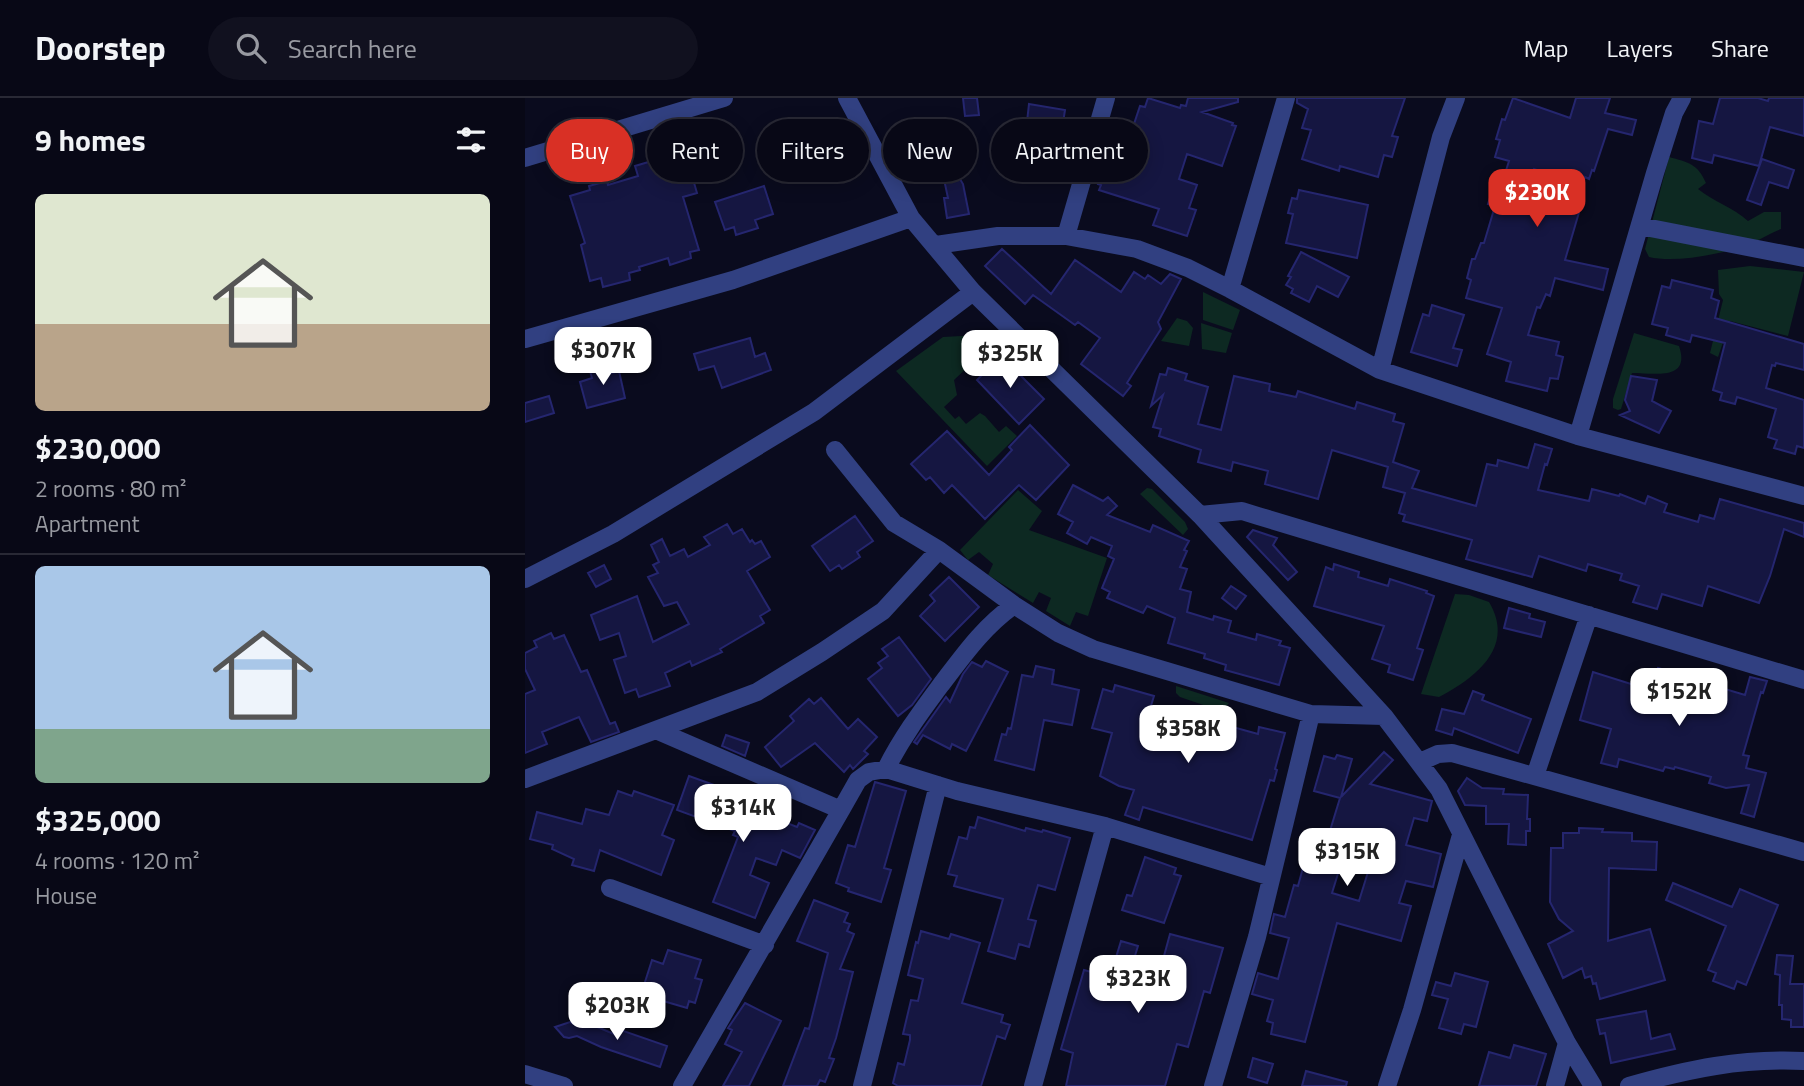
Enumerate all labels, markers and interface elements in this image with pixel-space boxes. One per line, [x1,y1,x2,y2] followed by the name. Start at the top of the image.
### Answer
[208,17,698,80] search box
[35,23,166,73] text: Doorstep
[232,29,270,67] icon: search
[288,29,417,68] text: Search here
[1524,30,1569,66] text: Map
[1607,30,1673,66] text: Layers
[1711,30,1769,66] text: Share
[35,117,146,163] text: 9 homes
[546,119,633,182] chip: Buy
[647,119,743,182] chip: Rent
[757,119,869,182] chip: Filters
[883,119,977,182] chip: New
[991,119,1148,182] chip: Apartment
[452,121,490,159] icon: filters
[1488,170,1586,229] pin: $230K
[1504,174,1570,209] text: $230K
[200,240,326,366] icon: home
[554,328,652,387] pin: $307K
[961,330,1059,390] pin: $325K
[570,332,636,367] text: $307K
[977,335,1043,370] text: $325K
[35,425,161,471] text: $230,000
[35,471,186,506] text: 2 rooms · 80 m²
[35,506,140,541] text: Apartment
[200,612,326,738] icon: home
[1630,668,1728,728] pin: $152K
[1646,673,1712,708] text: $152K
[1139,706,1237,765] pin: $358K
[1155,710,1221,745] text: $358K
[694,784,792,844] pin: $314K
[710,789,776,824] text: $314K
[35,797,161,843] text: $325,000
[1298,828,1396,888] pin: $315K
[1314,833,1380,868] text: $315K
[35,843,199,878] text: 4 rooms · 120 m²
[35,878,97,913] text: House
[1089,956,1187,1015] pin: $323K
[1105,960,1171,995] text: $323K
[568,982,666,1042] pin: $203K
[584,987,650,1022] text: $203K

